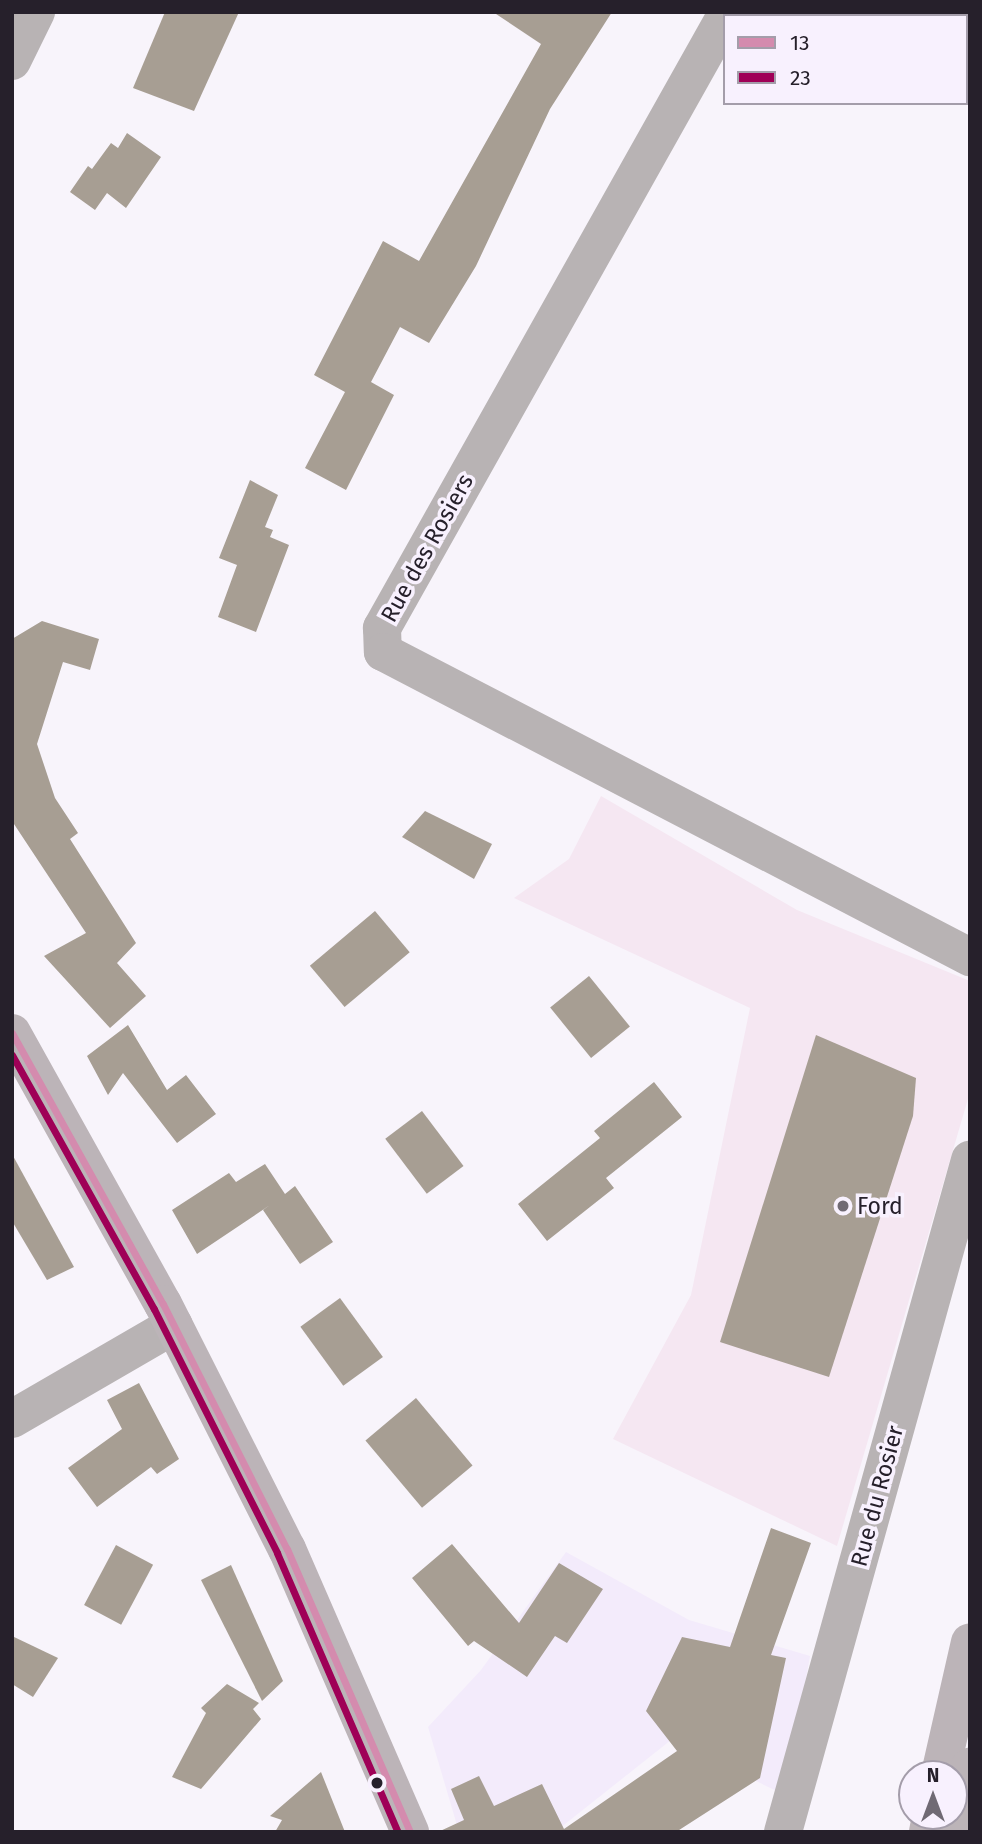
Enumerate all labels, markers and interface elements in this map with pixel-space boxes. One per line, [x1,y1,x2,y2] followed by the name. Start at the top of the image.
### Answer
[723,14,968,105] legend
[790,30,810,56] text: 13
[790,65,811,91] text: 23
[375,469,479,627] street label: Rue des Rosiers
[857,1192,903,1220] place label: Ford
[835,1198,851,1214] marker: Ford
[845,1422,909,1570] street label: Rue du Rosier
[898,1760,968,1830] north arrow
[927,1764,939,1787] text: N
[370,1776,384,1790] unlabelled marker

